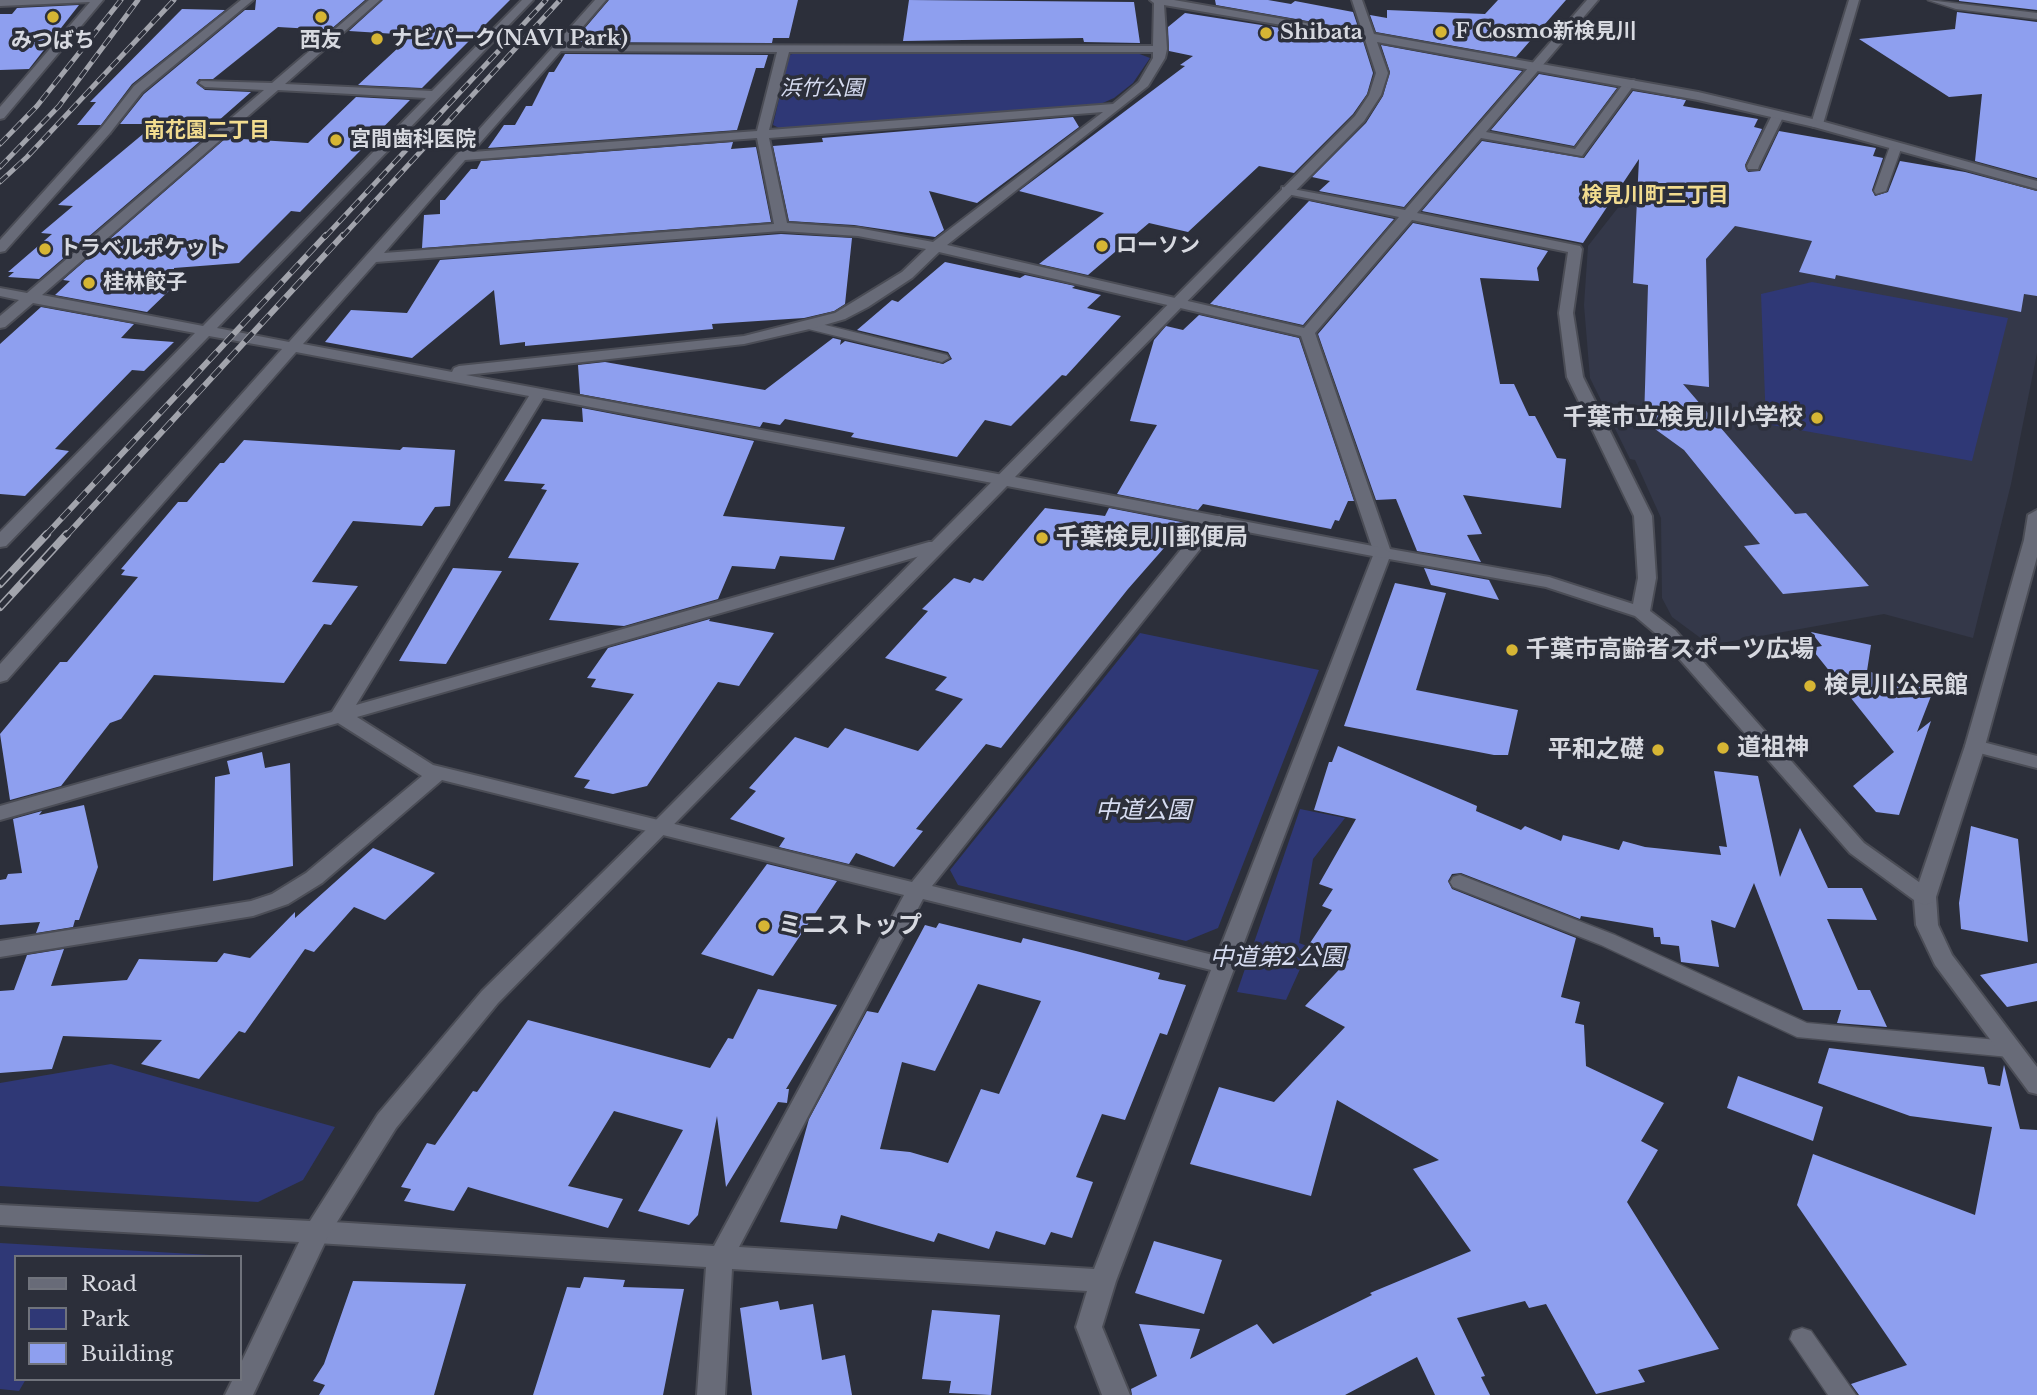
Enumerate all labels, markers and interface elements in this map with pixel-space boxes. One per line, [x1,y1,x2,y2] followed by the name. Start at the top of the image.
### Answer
[45,9,61,25] marker: みつばち
[313,9,329,25] marker: 西友
[1455,19,1637,45] place label: F Cosmo新検見川
[1280,20,1363,46] place label: Shibata
[1433,24,1449,40] marker: F Cosmo新検見川
[1258,25,1274,41] marker: Shibata
[391,26,628,52] place label: ナビパーク(NAVI Park)
[11,28,95,54] place label: みつばち
[300,28,342,54] place label: 西友
[369,31,385,47] marker: ナビパーク(NAVI Park)
[780,76,864,102] park label: 浜竹公園
[144,118,270,144] district label: 南花園二丁目
[350,127,476,153] place label: 宮間歯科医院
[328,132,344,148] marker: 宮間歯科医院
[1582,183,1728,209] district label: 検見川町三丁目
[1116,233,1200,259] place label: ローソン
[59,236,227,262] place label: トラベルポケット
[1094,238,1110,254] marker: ローソン
[37,241,53,257] marker: トラベルポケット
[103,270,187,296] place label: 桂林餃子
[81,275,97,291] marker: 桂林餃子
[1563,404,1803,432] place label: 千葉市立検見川小学校
[1809,410,1825,426] marker: 千葉市立検見川小学校
[1056,524,1248,552] place label: 千葉検見川郵便局
[1034,530,1050,546] marker: 千葉検見川郵便局
[1526,636,1814,664] place label: 千葉市高齢者スポーツ広場
[1504,642,1520,658] marker: 千葉市高齢者スポーツ広場
[1824,672,1968,700] place label: 検見川公民館
[1802,678,1818,694] marker: 検見川公民館
[1737,734,1809,762] place label: 道祖神
[1548,736,1644,764] place label: 平和之礎
[1715,740,1731,756] marker: 道祖神
[1650,742,1666,758] marker: 平和之礎
[1095,797,1191,825] park label: 中道公園
[778,912,922,940] place label: ミニストップ
[756,918,772,934] marker: ミニストップ
[1210,944,1344,972] park label: 中道第2公園
[14,1255,242,1381] legend
[81,1271,137,1297] text: Road
[81,1306,130,1332] text: Park
[81,1341,173,1367] text: Building

